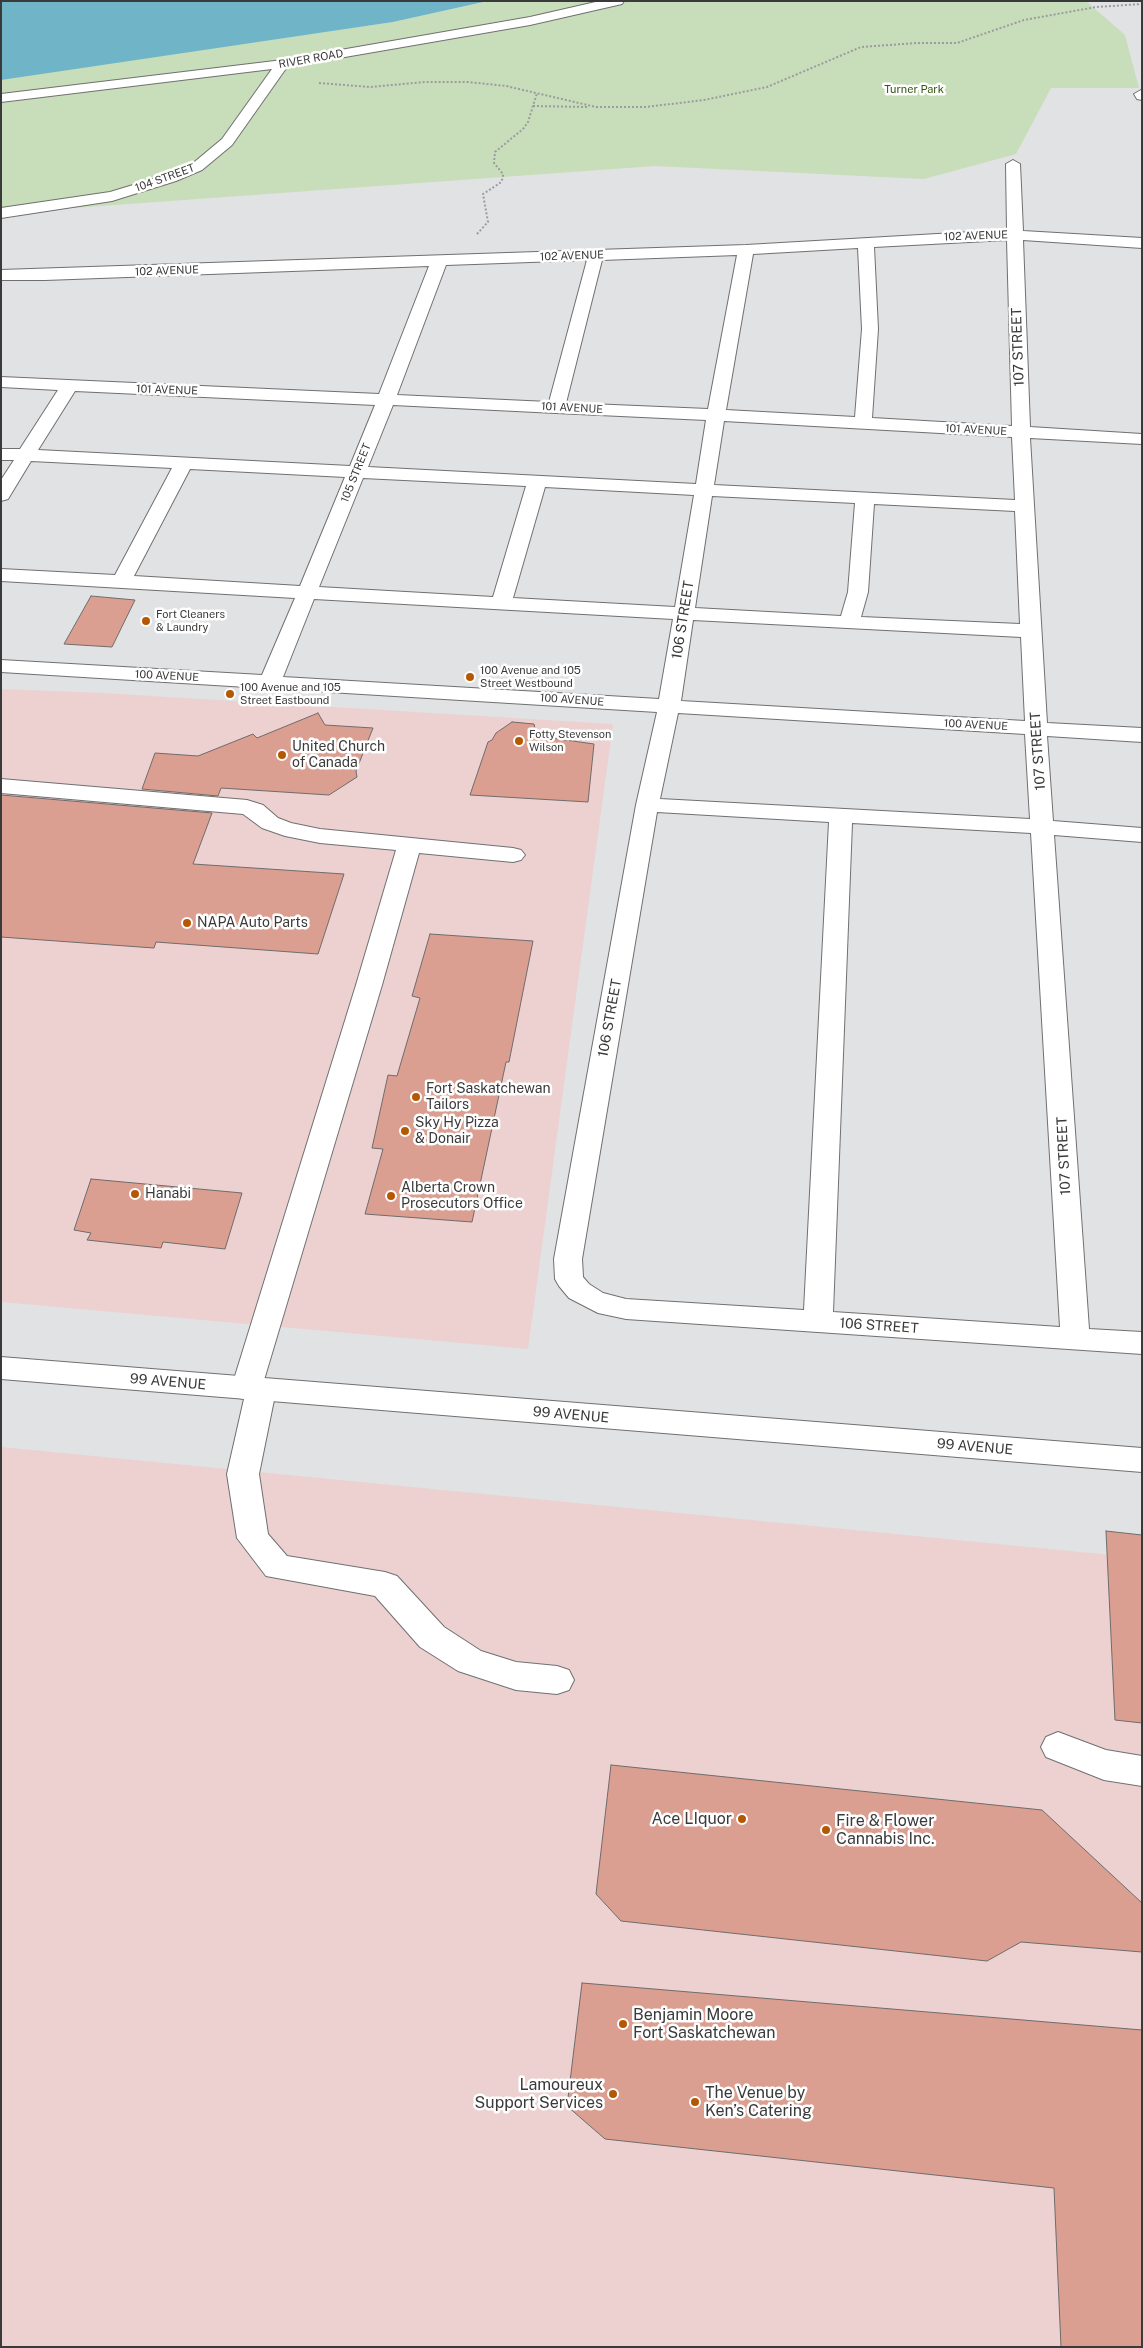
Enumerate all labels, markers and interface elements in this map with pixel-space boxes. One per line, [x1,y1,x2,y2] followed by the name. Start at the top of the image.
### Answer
[278,47,344,71] street label: RIVER ROAD
[884,83,944,97] park label: Turner Park
[133,161,197,195] street label: 104 STREET
[944,228,1008,244] street label: 102 AVENUE
[540,248,604,264] street label: 102 AVENUE
[135,263,199,279] street label: 102 AVENUE
[1008,307,1028,387] street label: 107 STREET
[136,382,198,398] street label: 101 AVENUE
[541,400,603,416] street label: 101 AVENUE
[945,422,1007,438] street label: 101 AVENUE
[338,442,374,504] street label: 105 STREET
[669,580,697,660] street label: 106 STREET
[156,608,225,634] place label: Fort Cleaners & Laundry
[140,615,152,627] marker: Fort Cleaners & Laundry
[480,664,581,690] place label: 100 Avenue and 105 Street Westbound
[135,668,199,684] street label: 100 AVENUE
[464,671,476,683] marker: 100 Avenue and 105 Street Westbound
[240,681,341,707] place label: 100 Avenue and 105 Street Eastbound
[224,688,236,700] marker: 100 Avenue and 105 Street Eastbound
[540,691,604,709] street label: 100 AVENUE
[1027,711,1049,791] street label: 107 STREET
[944,717,1008,733] street label: 100 AVENUE
[529,728,611,754] place label: Fotty Stevenson Wilson
[513,735,525,747] marker: Fotty Stevenson Wilson
[292,739,385,772] place label: United Church of Canada
[276,749,288,761] marker: United Church of Canada
[197,915,308,931] place label: NAPA Auto Parts
[181,917,193,929] marker: NAPA Auto Parts
[595,978,625,1058] street label: 106 STREET
[426,1081,551,1114] place label: Fort Saskatchewan Tailors
[410,1091,422,1103] marker: Fort Saskatchewan Tailors
[415,1115,499,1148] place label: Sky Hy Pizza & Donair
[1054,1116,1074,1196] street label: 107 STREET
[399,1125,411,1137] marker: Sky Hy Pizza & Donair
[401,1180,523,1212] place label: Alberta Crown Prosecutors Office
[145,1186,191,1202] place label: Hanabi
[129,1188,141,1200] marker: Hanabi
[385,1190,397,1202] marker: Alberta Crown Prosecutors Office
[839,1315,919,1337] street label: 106 STREET
[129,1370,207,1394] street label: 99 AVENUE
[532,1403,610,1427] street label: 99 AVENUE
[936,1435,1014,1459] street label: 99 AVENUE
[651,1809,732,1829] place label: Ace LIquor
[836,1811,935,1849] place label: Fire & Flower Cannabis Inc.
[736,1813,748,1825] marker: Ace LIquor
[820,1824,832,1836] marker: Fire & Flower Cannabis Inc.
[633,2005,775,2043] place label: Benjamin Moore Fort Saskatchewan
[617,2018,629,2030] marker: Benjamin Moore Fort Saskatchewan
[475,2075,603,2113] place label: Lamoureux Support Services
[705,2083,812,2121] place label: The Venue by Ken’s Catering
[607,2088,619,2100] marker: Lamoureux Support Services
[689,2096,701,2108] marker: The Venue by Ken’s Catering

